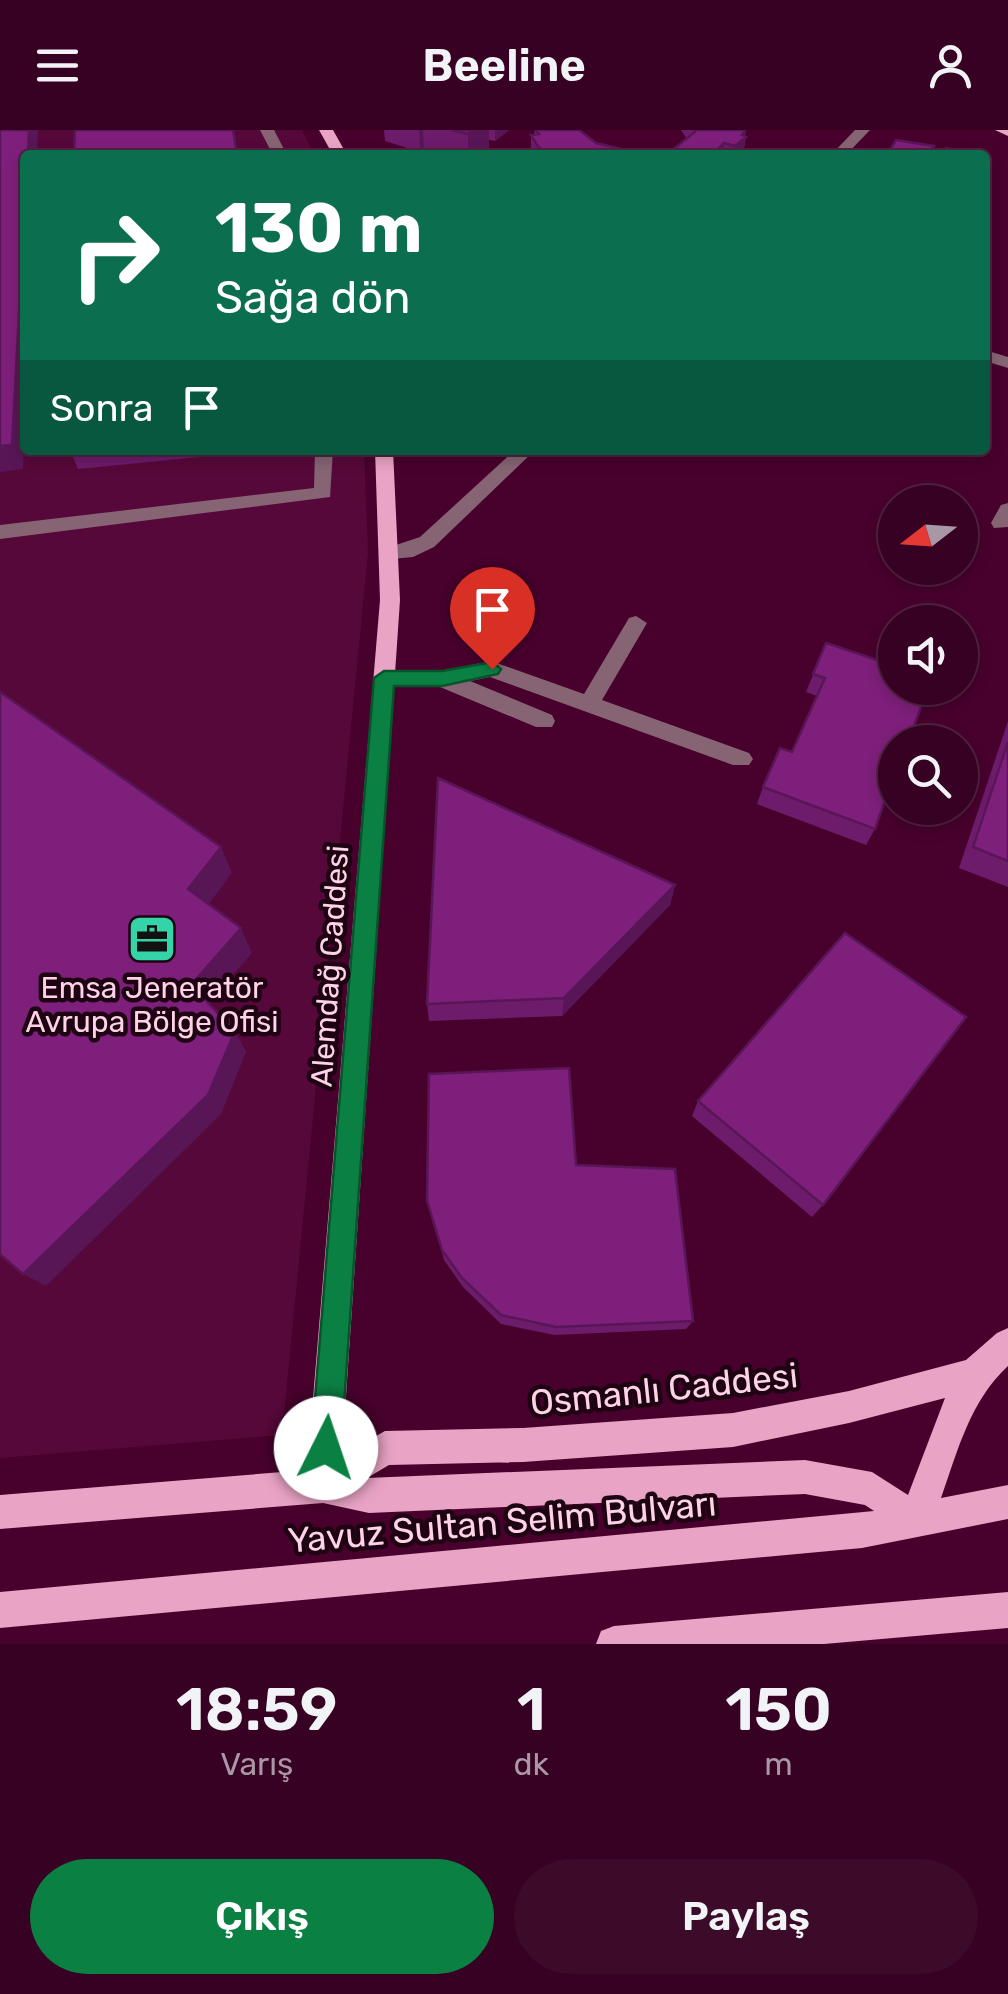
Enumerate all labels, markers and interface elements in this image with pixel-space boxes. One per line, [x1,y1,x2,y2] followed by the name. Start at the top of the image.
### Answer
[30,38,85,93] icon: menu
[923,38,978,93] icon: person
[422,39,586,92] text: Beeline
[215,187,423,270] text: 130 m
[50,190,180,320] icon: right
[215,271,410,324] text: Sağa dön
[174,380,229,435] icon: arrive
[50,385,154,431] text: Sonra
[878,485,978,585] north arrow
[878,485,978,825] map controls
[450,567,535,670] pin
[465,582,520,637] icon: arrive
[878,605,978,705] button: sound
[878,725,978,825] button: search
[304,844,356,1088] street label: Alemdağ Caddesi
[126,913,178,965] office icon: Emsa Jeneratör Avrupa Bölge Ofisi
[26,970,279,1040] place label: Emsa Jeneratör Avrupa Bölge Ofisi
[528,1354,800,1424] street label: Osmanlı Caddesi
[274,1396,378,1500] position arrow
[286,1482,718,1562] street label: Yavuz Sultan Selim Bulvarı
[176,1674,337,1745] text: 18:59
[517,1674,546,1745] text: 1
[725,1674,832,1745] text: 150
[220,1745,293,1783] text: Varış
[514,1745,549,1783] text: dk
[764,1745,793,1783] text: m
[30,1859,494,1974] button: Çıkış
[514,1859,978,1974] button: Paylaş

